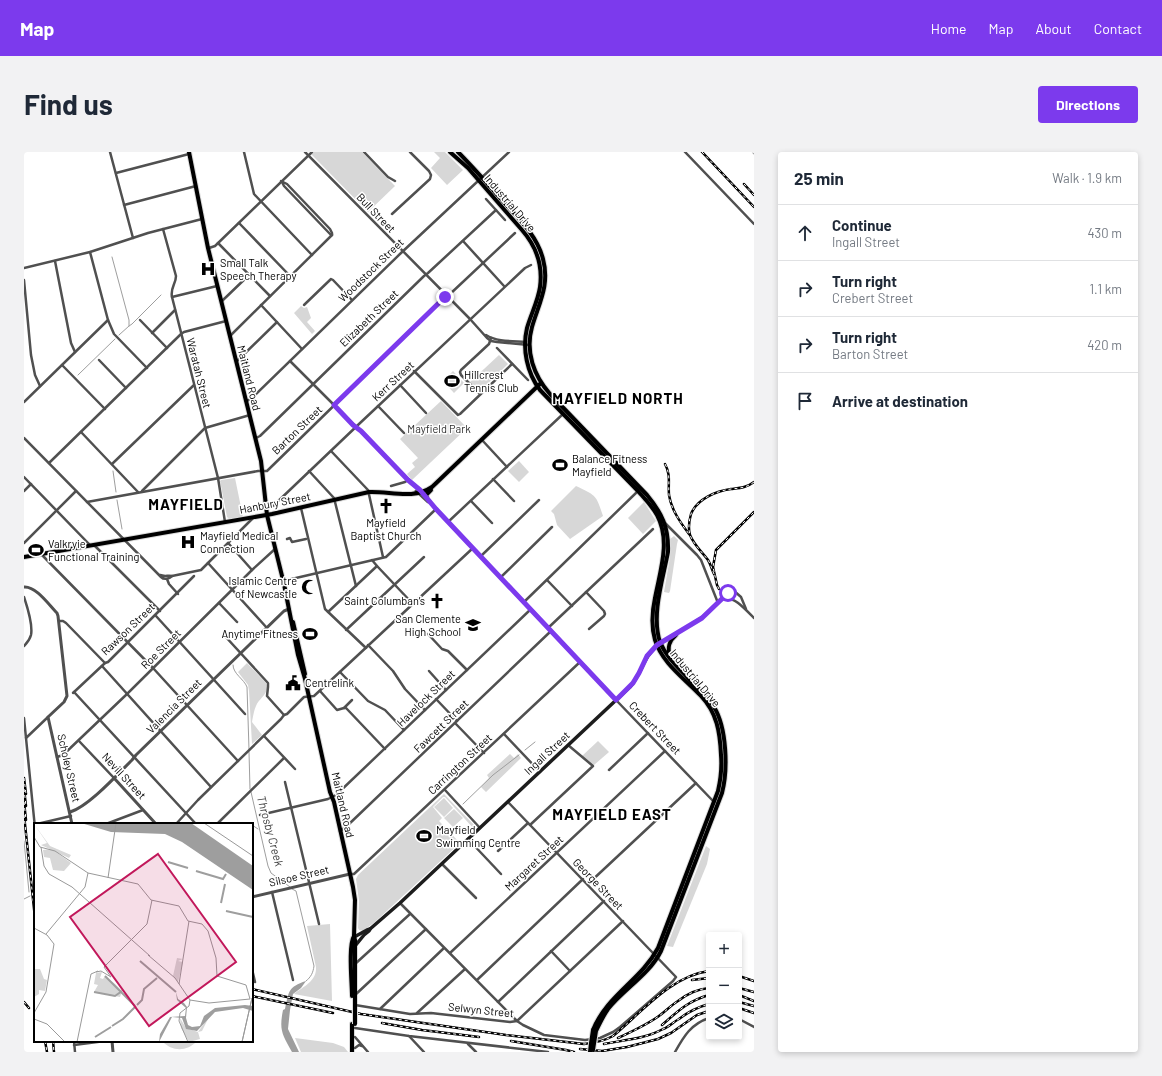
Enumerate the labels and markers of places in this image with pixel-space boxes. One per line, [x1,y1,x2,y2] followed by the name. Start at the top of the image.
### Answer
[220,256,297,282] place label: Small Talk Speech Therapy
[199,260,217,278] hospital icon: Small Talk Speech Therapy
[464,368,519,394] place label: Hillcrest Tennis Club
[443,372,461,390] sports icon: Hillcrest Tennis Club
[572,452,647,478] place label: Balance Fitness Mayfield
[551,456,569,474] sports icon: Balance Fitness Mayfield
[377,497,395,515] church icon: Mayfield Baptist Church
[351,516,422,542] place label: Mayfield Baptist Church
[200,529,278,555] place label: Mayfield Medical Connection
[179,533,197,551] hospital icon: Mayfield Medical Connection
[48,537,139,563] place label: Valkryie Functional Training
[27,541,45,559] sports icon: Valkryie Functional Training
[229,574,297,600] place label: Islamic Centre of Newcastle
[300,578,318,596] mosque icon: Islamic Centre of Newcastle
[428,592,446,610] church icon: Saint Columban’s
[344,594,425,607] place label: Saint Columban’s
[395,612,461,638] place label: San Clemente High School
[464,616,482,634] school or university icon: San Clemente High School
[301,625,319,643] sports icon: Anytime Fitness
[221,627,298,640] place label: Anytime Fitness
[284,674,302,692] public building icon: Centrelink
[305,676,355,689] place label: Centrelink
[436,823,521,849] place label: Mayfield Swimming Centre
[415,827,433,845] sports icon: Mayfield Swimming Centre

